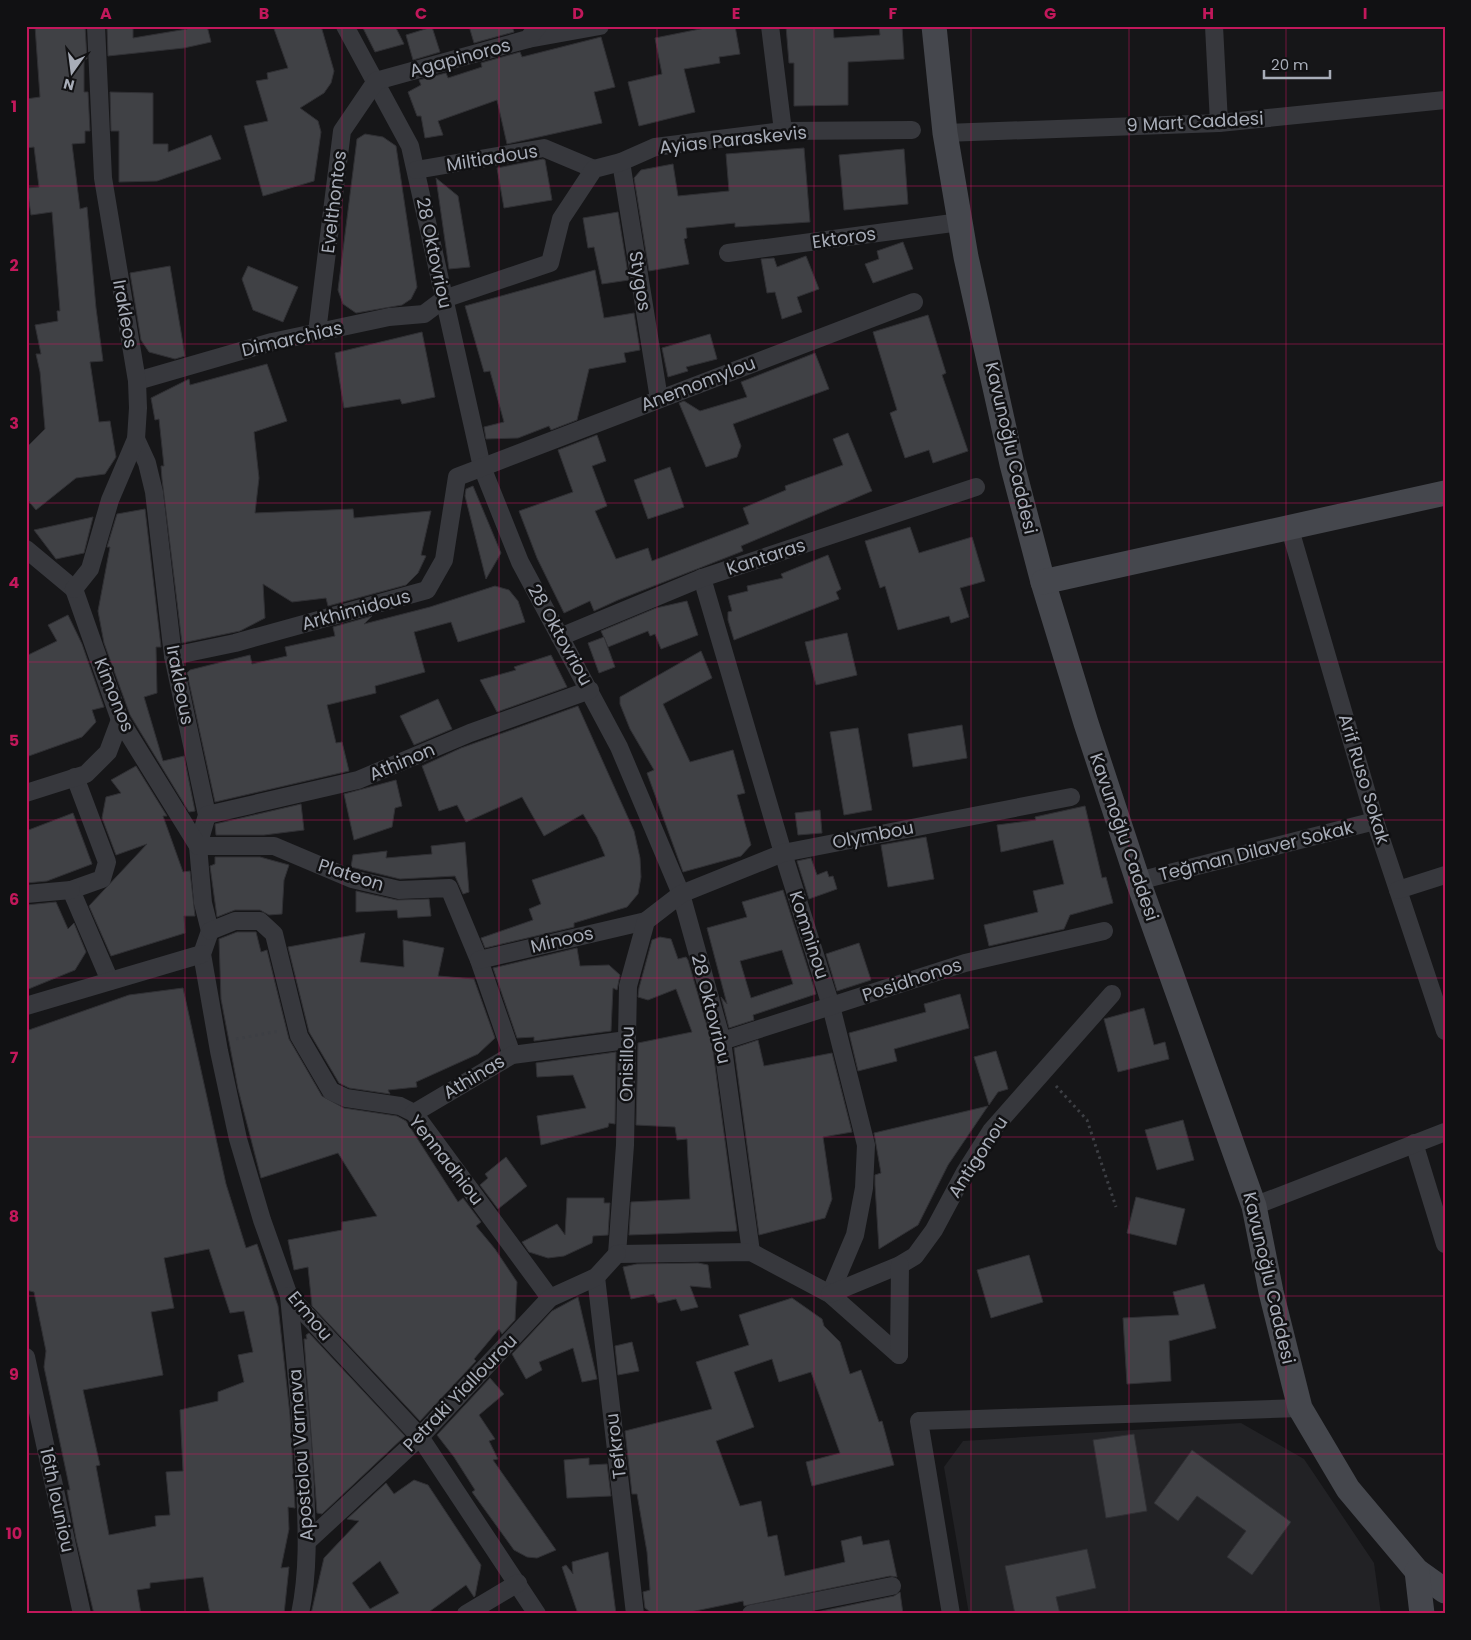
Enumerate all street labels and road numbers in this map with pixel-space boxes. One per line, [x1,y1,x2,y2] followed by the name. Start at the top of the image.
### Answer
[407,32,513,83] street label: Agapinoros
[1126,105,1264,138] street label: 9 Mart Caddesi
[658,119,808,160] street label: Ayias Paraskevis
[444,138,539,177] street label: Miltiadous
[315,149,352,255] street label: Evelthontos
[411,195,458,310] street label: 28 Oktovriou
[810,221,877,254] street label: Ektoros
[623,249,658,313] street label: Stygos
[107,278,144,350] street label: Irakleos
[239,315,345,362] street label: Dimarchias
[637,350,759,417] street label: Anemomylou
[980,359,1043,536] street label: Kavunoğlu Caddesi
[723,532,808,581] street label: Kantaras
[522,580,599,690] street label: 28 Oktovriou
[299,583,413,636] street label: Arkhimidous
[161,643,200,727] street label: Irakleous
[88,654,141,736] street label: Kimonos
[1333,711,1396,848] street label: Arif Ruso Sokak
[365,737,439,787] street label: Athinon
[1084,750,1165,924] street label: Kavunoğlu Caddesi
[830,814,916,855] street label: Olymbou
[1156,814,1356,887] street label: Teğman Dilaver Sokak
[315,852,387,897] street label: Plateon
[783,888,835,982] street label: Komninou
[528,920,596,959] street label: Minoos
[686,951,737,1066] street label: 28 Oktovriou
[859,952,965,1007] street label: Posidhonos
[613,1026,640,1102] street label: Onisillou
[438,1048,509,1105] street label: Athinas
[403,1109,490,1210] street label: Yennadhiou
[942,1111,1013,1202] street label: Antigonou
[1238,1189,1301,1366] street label: Kavunoğlu Caddesi
[282,1286,338,1346] street label: Ermou
[397,1328,522,1457] street label: Petraki Yiallourou
[282,1368,319,1542] street label: Apostolou Varnava
[599,1412,632,1480] street label: Tefkrou
[34,1445,81,1555] street label: 16th Iouniou

